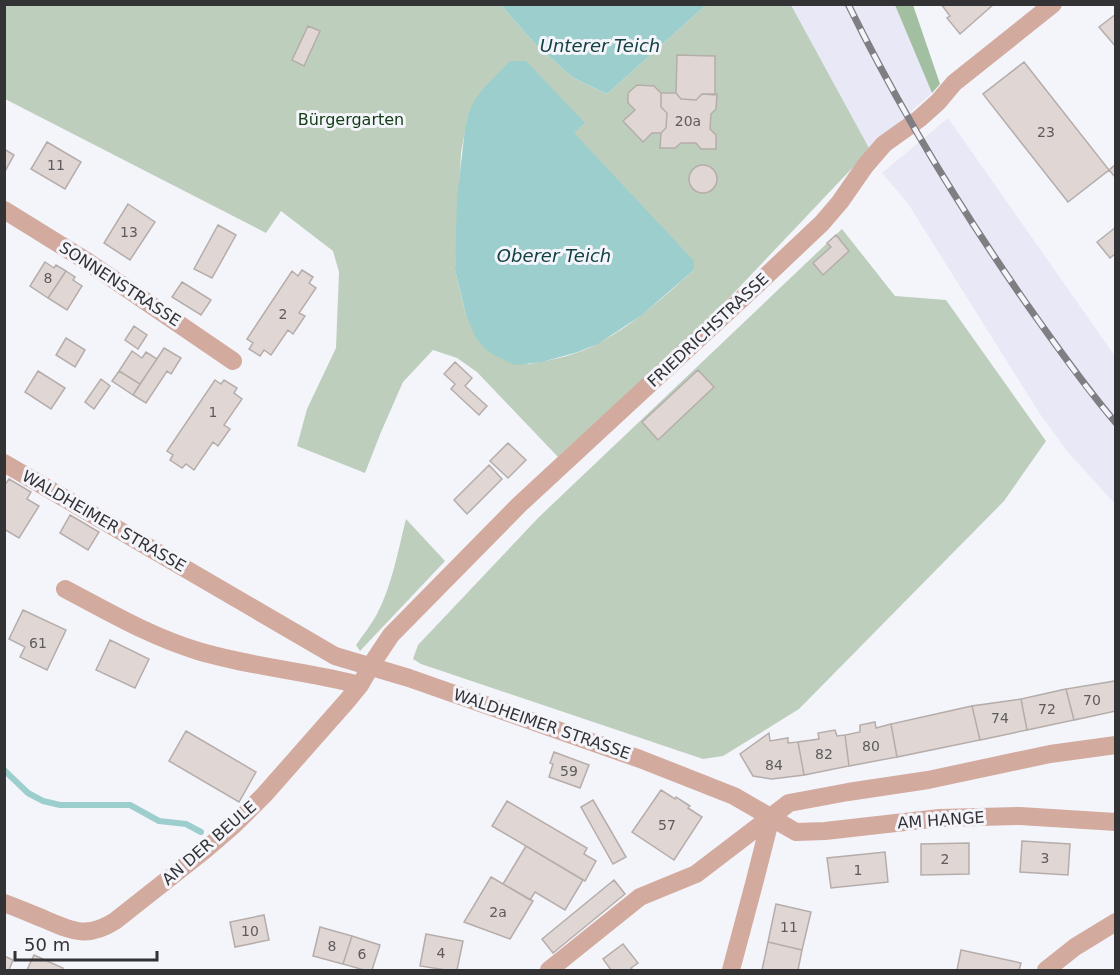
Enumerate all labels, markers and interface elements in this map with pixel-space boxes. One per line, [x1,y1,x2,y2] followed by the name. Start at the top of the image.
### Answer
[540,35,660,56] water label: Unterer Teich
[298,110,404,129] park label: Bürgergarten
[675,113,701,129] house number: 20a
[1037,124,1055,140] house number: 23
[47,157,65,173] house number: 11
[120,224,138,240] house number: 13
[56,238,184,330] street label: SONNENSTRASSE
[497,245,611,266] water label: Oberer Teich
[644,269,772,391] street label: FRIEDRICHSTRASSE
[44,270,52,286] house number: 8
[279,306,287,322] house number: 2
[209,404,217,420] house number: 1
[19,466,189,576] street label: WALDHEIMER STRASSE
[29,635,47,651] house number: 61
[451,685,633,763] street label: WALDHEIMER STRASSE
[1083,692,1101,708] house number: 70
[1038,701,1056,717] house number: 72
[991,710,1009,726] house number: 74
[862,738,880,754] house number: 80
[815,746,833,762] house number: 82
[765,757,783,773] house number: 84
[560,763,578,779] house number: 59
[158,797,260,889] street label: AN DER BEULE
[897,807,985,833] street label: AM HANGE
[658,817,676,833] house number: 57
[1041,850,1049,866] house number: 3
[941,851,949,867] house number: 2
[854,862,862,878] house number: 1
[489,904,507,920] house number: 2a
[780,919,798,935] house number: 11
[241,923,259,939] house number: 10
[15,924,158,962] scale bar
[24,934,70,955] text: 50 m
[328,938,336,954] house number: 8
[437,945,446,961] house number: 4
[358,946,367,962] house number: 6

